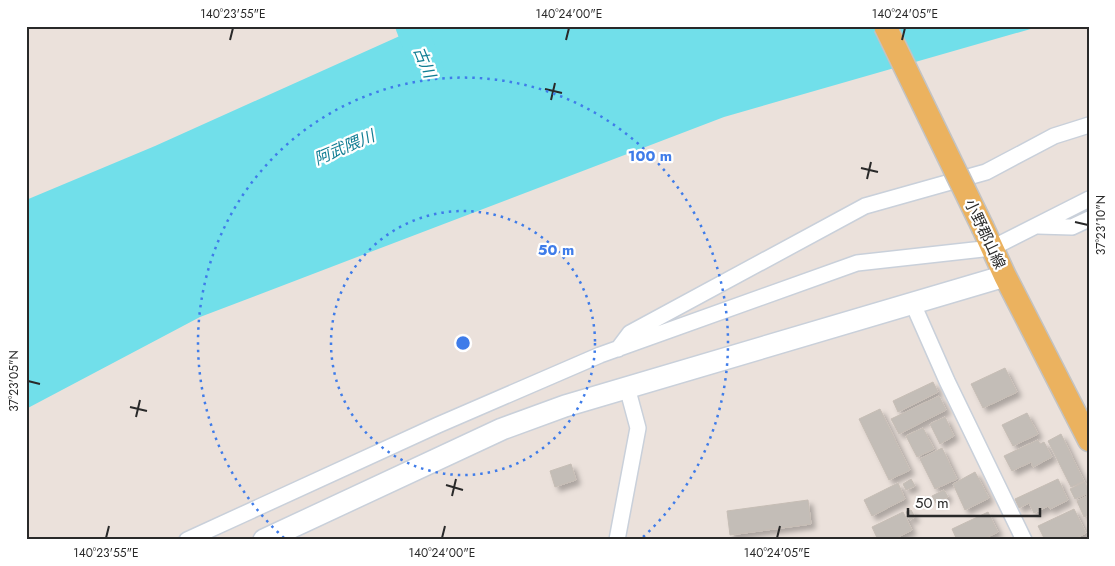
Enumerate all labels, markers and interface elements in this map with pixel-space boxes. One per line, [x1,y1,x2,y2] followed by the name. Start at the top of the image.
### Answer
[200,5,266,23] text: 140°23'55"E
[536,5,602,23] text: 140°24'00"E
[872,5,938,23] text: 140°24'05"E
[408,43,442,83] water label: 古川
[310,124,380,171] water label: 阿武隈川
[628,145,672,167] text: 100 m
[959,195,1011,273] street label: 小野郡山線
[1092,195,1110,255] text: 37°23'10"N
[538,239,574,261] text: 50 m
[454,334,472,352] centre of rings
[5,350,23,412] text: 37°23'05"N
[908,486,1040,518] scale bar
[915,492,949,514] text: 50 m
[73,544,139,562] text: 140°23'55"E
[409,544,475,562] text: 140°24'00"E
[744,544,810,562] text: 140°24'05"E

